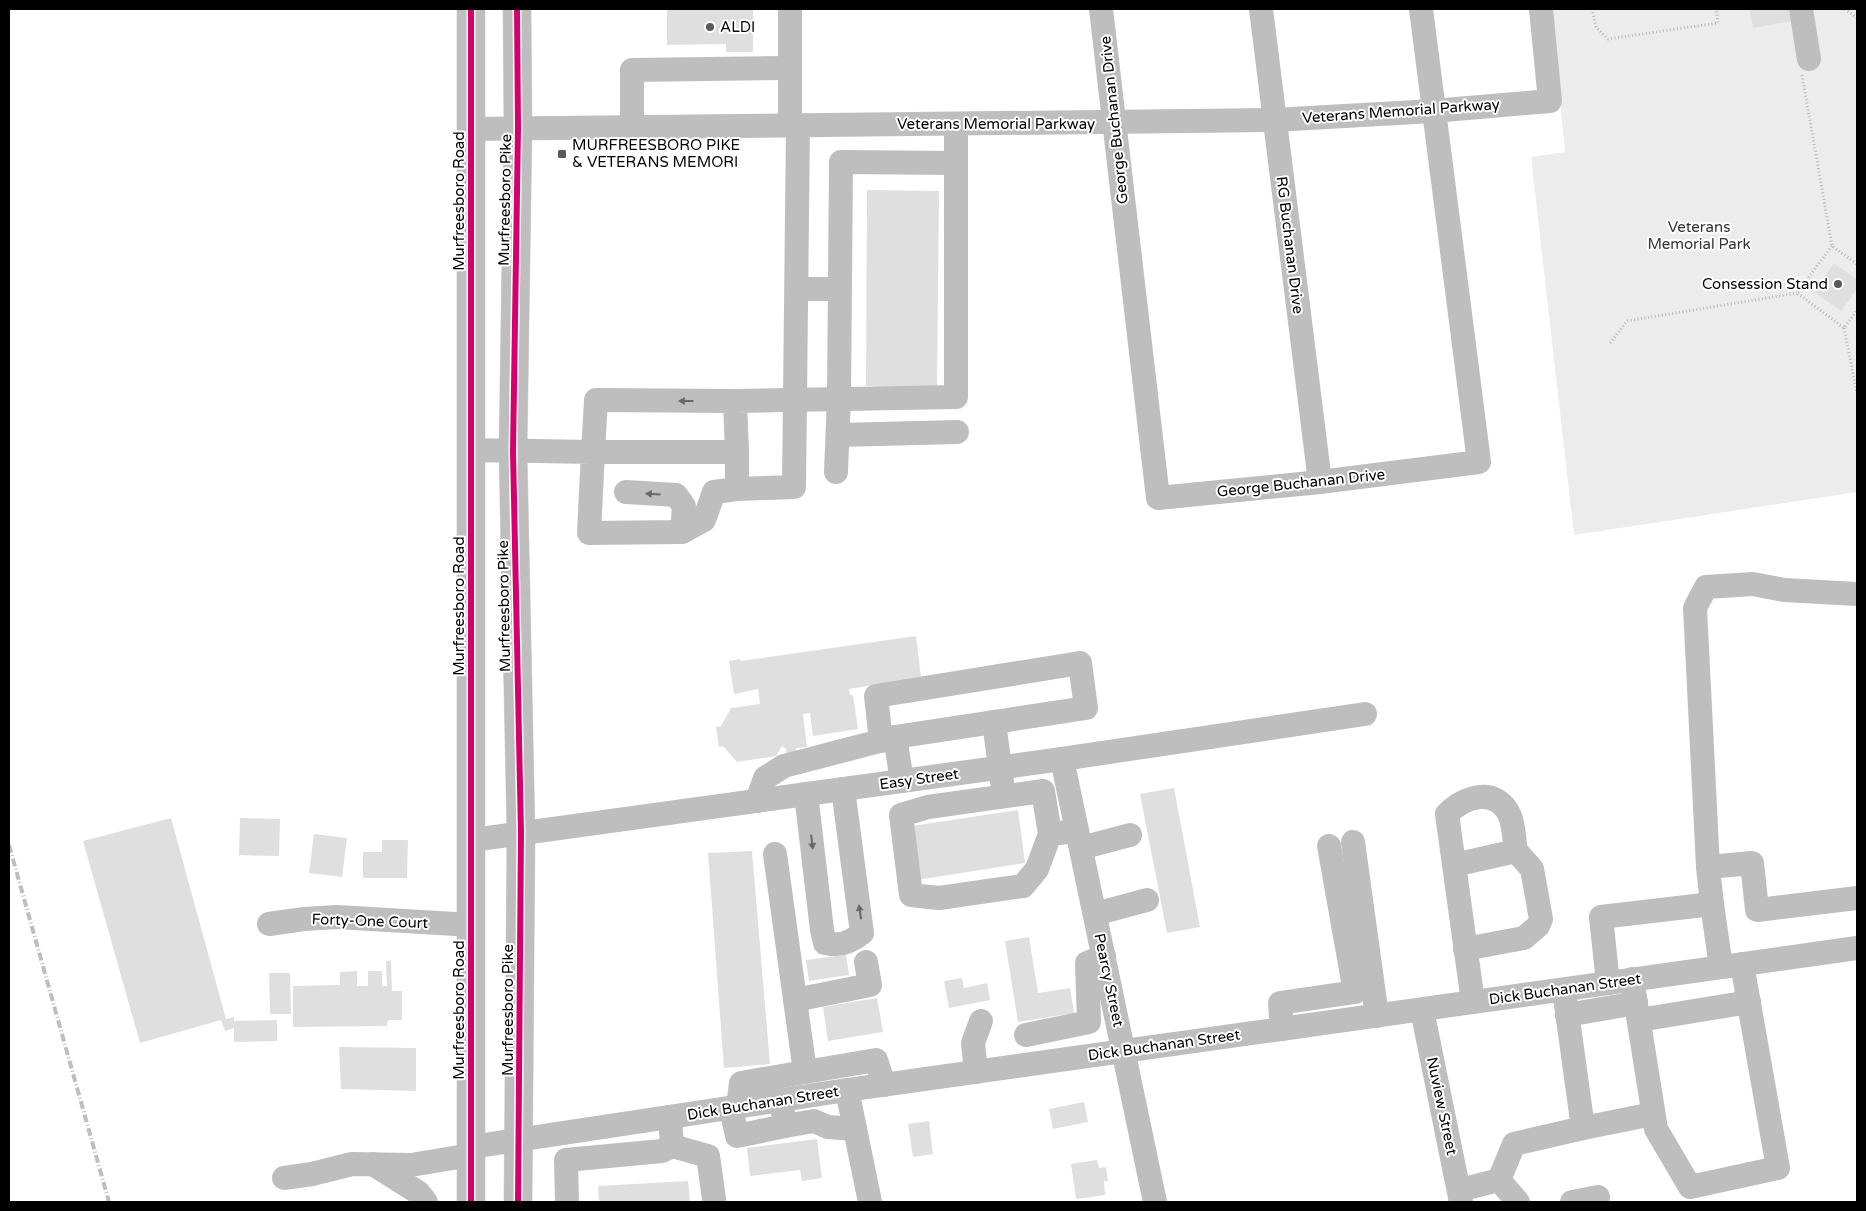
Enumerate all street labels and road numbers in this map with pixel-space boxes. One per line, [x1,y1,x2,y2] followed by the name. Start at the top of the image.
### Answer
[1096,35,1132,205] street label: George Buchanan Drive
[1302,95,1500,127] street label: Veterans Memorial Parkway
[897,115,1095,133] street label: Veterans Memorial Parkway
[450,131,468,271] street label: Murfreesboro Road
[495,134,515,266] street label: Murfreesboro Pike
[1273,175,1307,315] street label: RG Buchanan Drive
[1216,465,1386,501] street label: George Buchanan Drive
[450,536,468,676] street label: Murfreesboro Road
[494,540,514,672] street label: Murfreesboro Pike
[878,764,960,793] street label: Easy Street
[311,910,429,932] street label: Forty-One Court
[1090,932,1128,1029] street label: Pearcy Street
[450,940,468,1080] street label: Murfreesboro Road
[499,944,517,1076] street label: Murfreesboro Pike
[1488,969,1642,1009] street label: Dick Buchanan Street
[1087,1025,1241,1065] street label: Dick Buchanan Street
[1423,1055,1461,1157] street label: Nuview Street
[686,1082,840,1124] street label: Dick Buchanan Street

